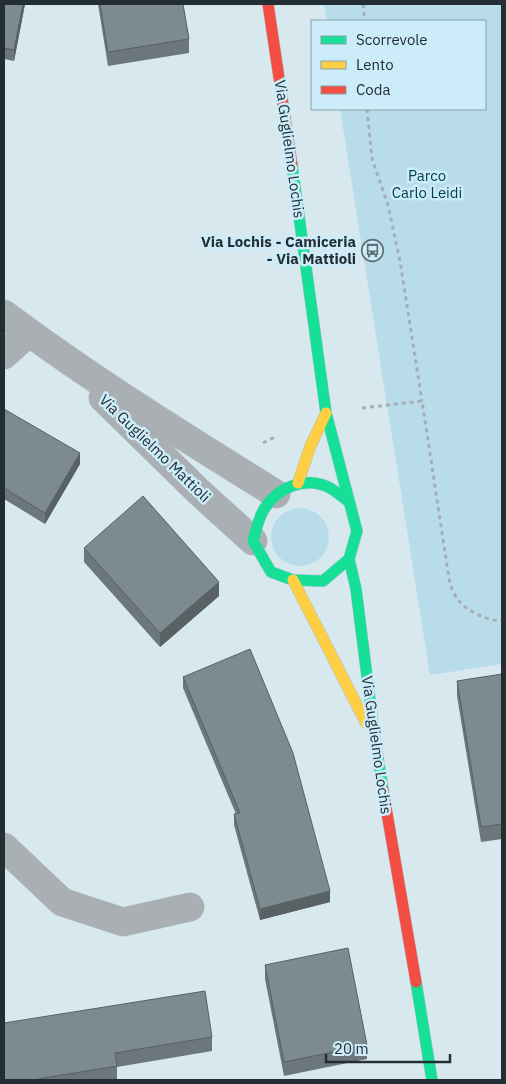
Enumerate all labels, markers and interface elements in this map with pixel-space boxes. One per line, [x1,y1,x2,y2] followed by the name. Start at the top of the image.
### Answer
[311,20,486,110] legend
[356,30,428,49] text: Scorrevole
[356,55,394,74] text: Lento
[271,79,309,219] street label: Via Guglielmo Lochis
[356,80,390,99] text: Coda
[392,166,462,202] park label: Parco Carlo Leidi
[201,232,356,268] place label: Via Lochis - Camiceria - Via Mattioli
[360,238,384,262] bus stop icon: Via Lochis - Camiceria - Via Mattioli
[96,390,214,506] street label: Via Guglielmo Mattioli
[358,675,396,815] street label: Via Guglielmo Lochis
[326,1032,450,1064] scale bar
[334,1039,369,1058] text: 20 m

